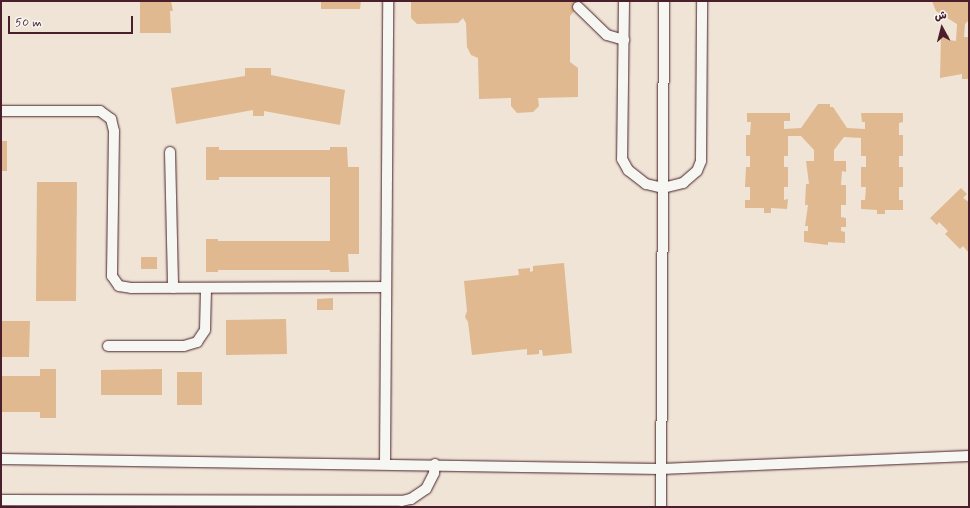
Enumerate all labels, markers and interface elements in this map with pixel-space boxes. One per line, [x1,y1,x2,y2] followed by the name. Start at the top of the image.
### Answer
[10,8,135,34] scale bar
[922,8,962,48] north arrow
[934,8,947,24] text: ش
[15,15,42,31] text: 50 m

